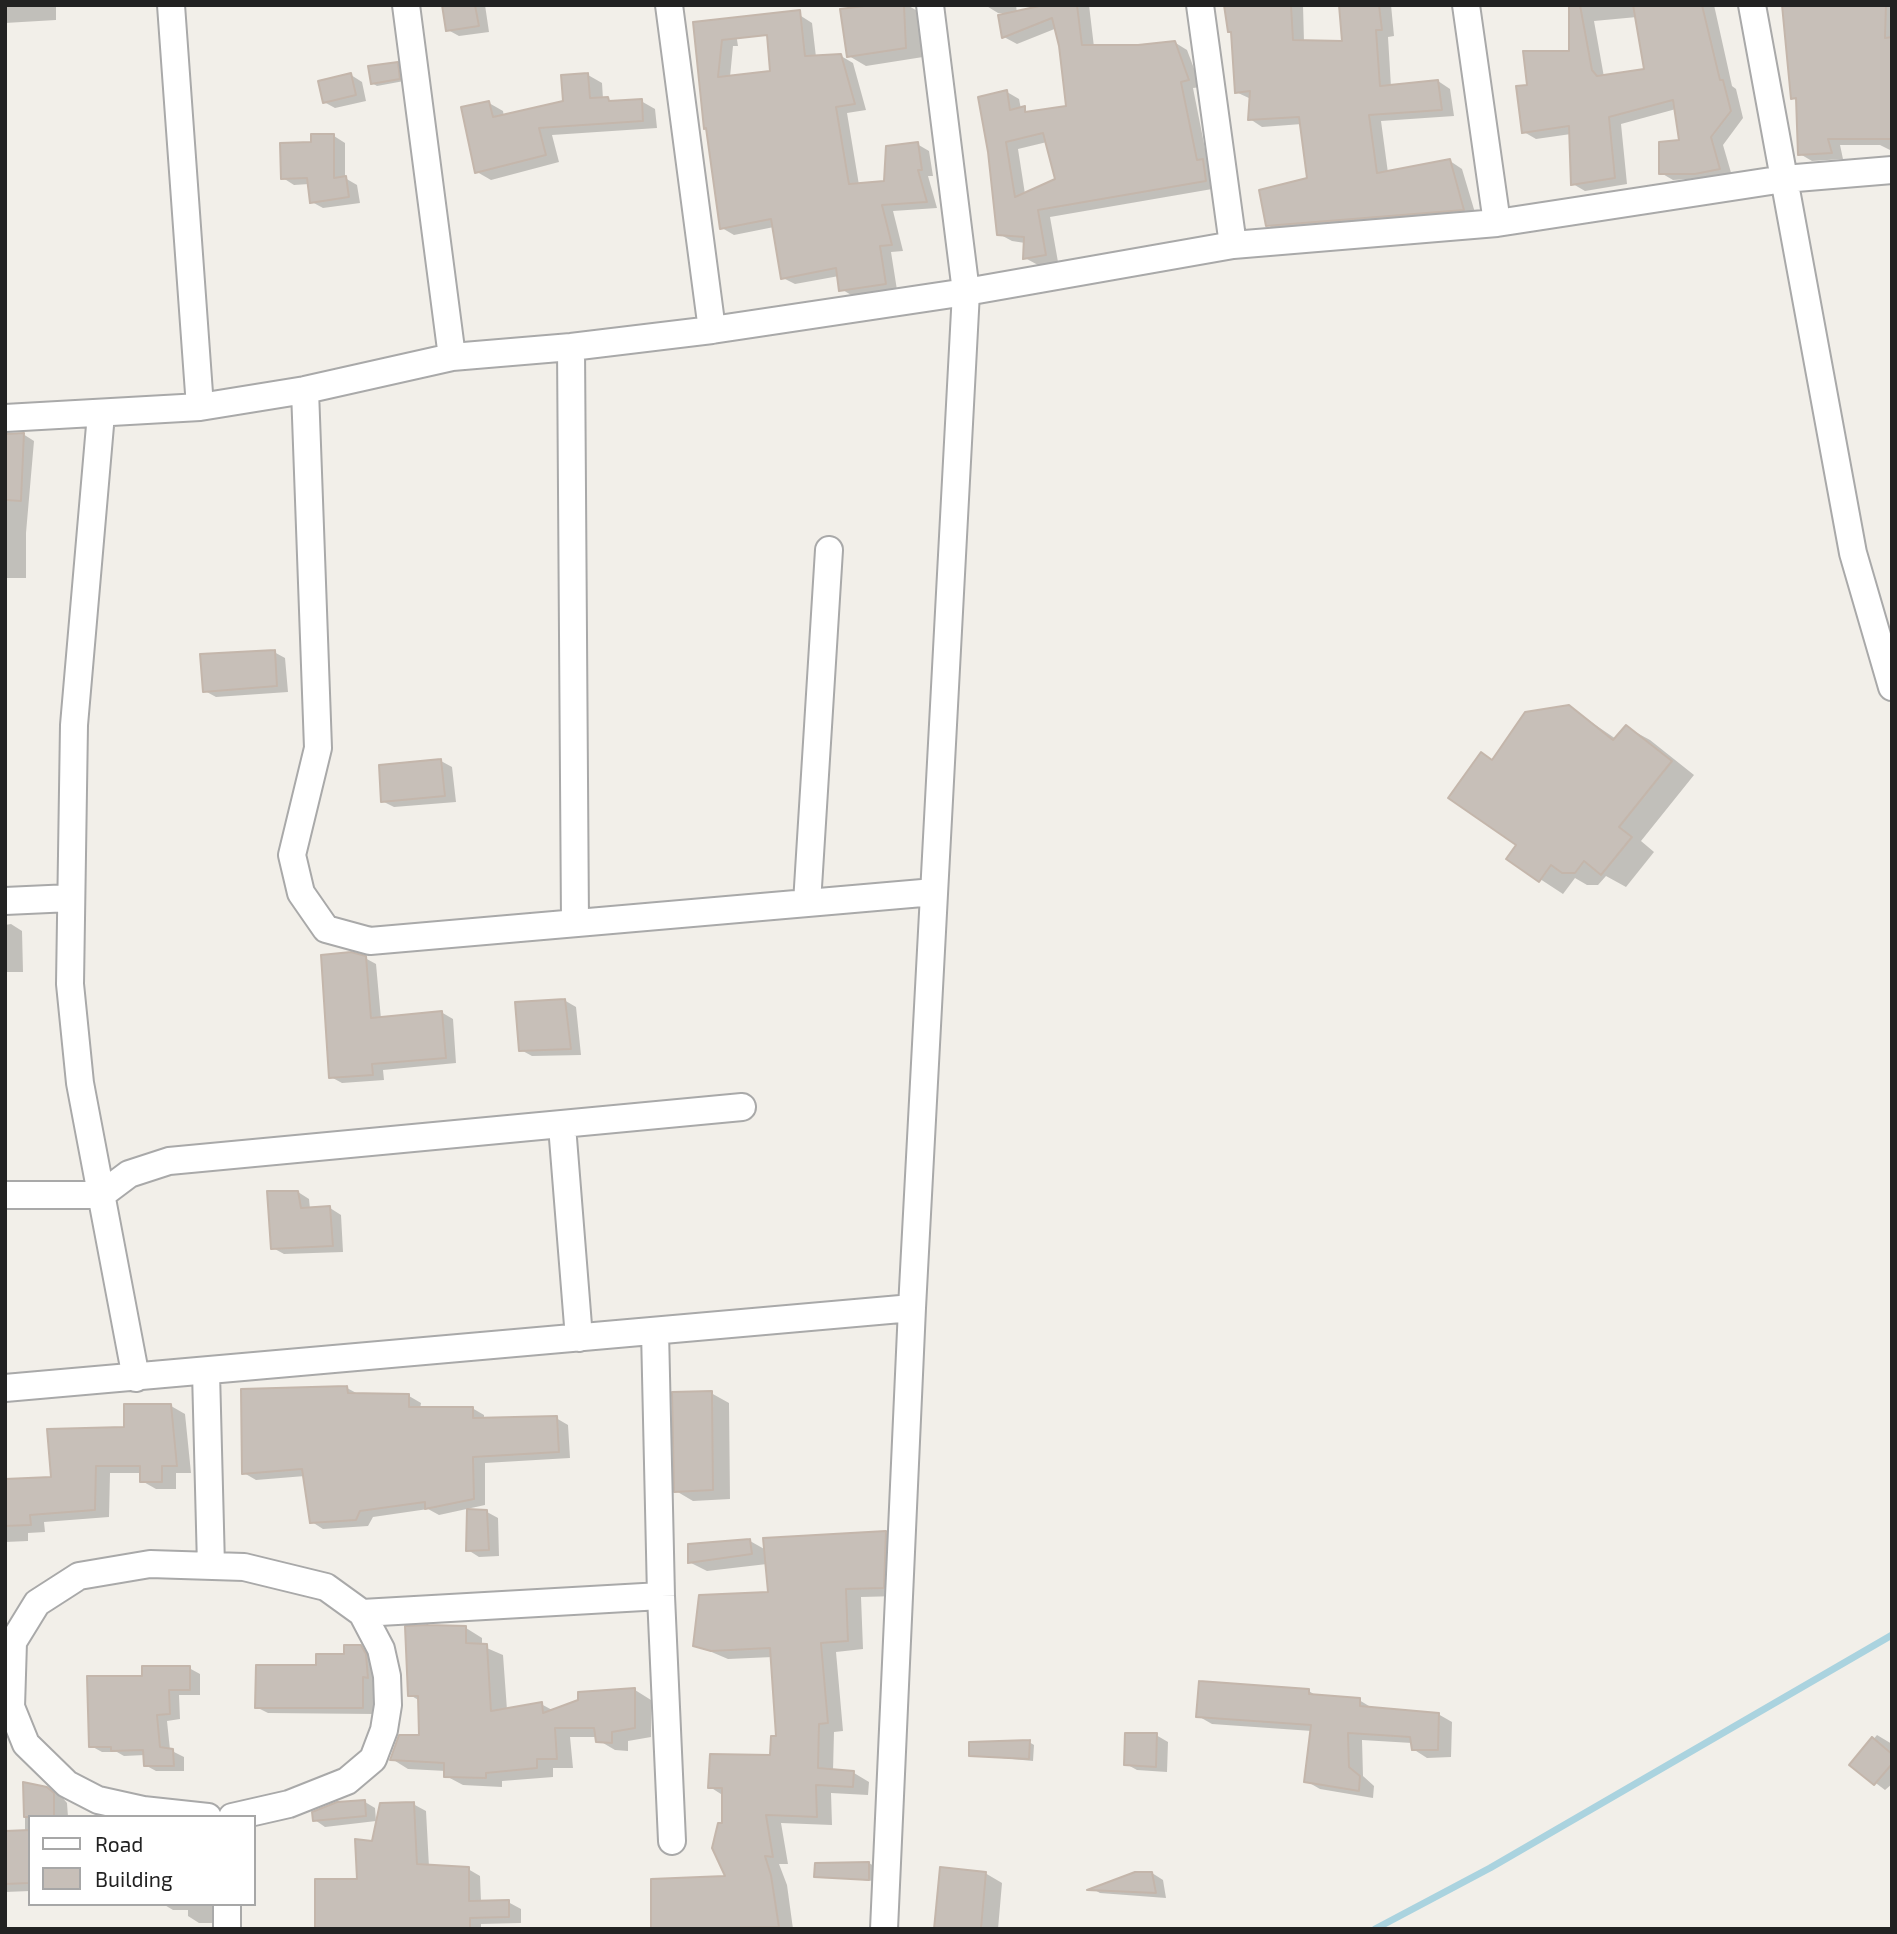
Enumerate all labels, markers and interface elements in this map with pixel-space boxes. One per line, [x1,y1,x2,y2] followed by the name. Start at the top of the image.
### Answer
[28,1815,256,1906] legend
[95,1831,143,1856] text: Road
[95,1866,173,1891] text: Building

